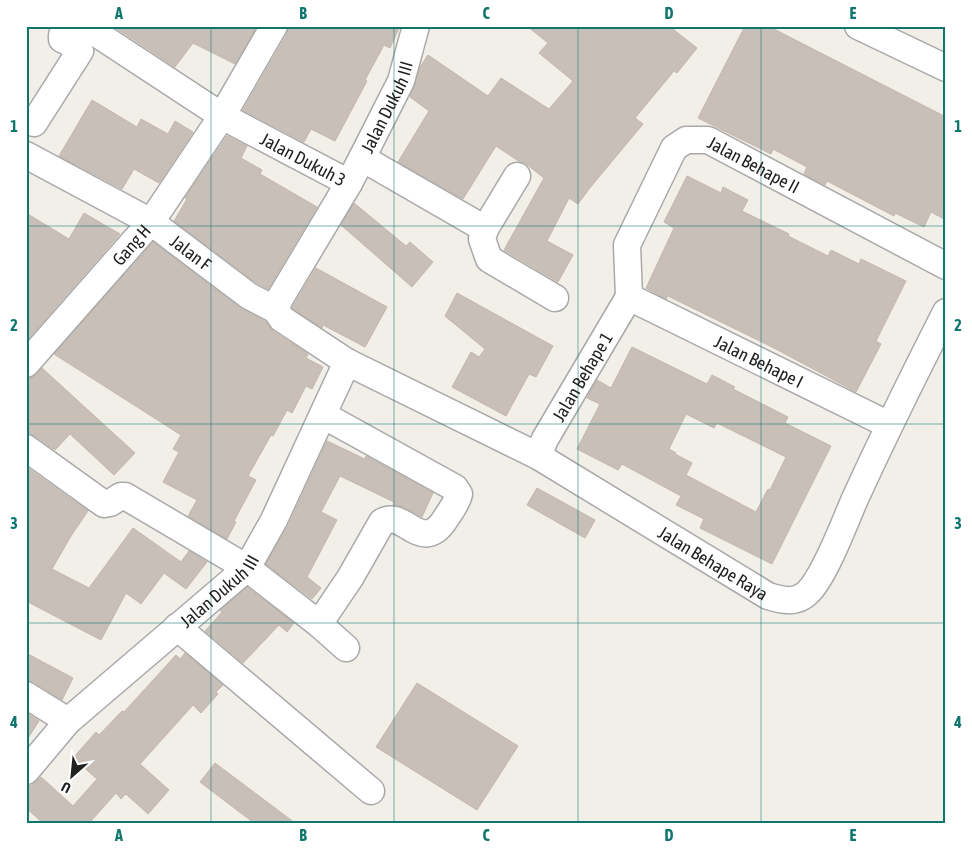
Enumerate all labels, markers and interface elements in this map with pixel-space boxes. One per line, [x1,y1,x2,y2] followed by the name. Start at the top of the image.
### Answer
[114,4,123,22] text: A
[299,4,307,22] text: B
[482,4,490,22] text: C
[665,4,674,22] text: D
[850,4,857,22] text: E
[356,59,416,156] street label: Jalan Dukuh III
[10,117,18,135] text: 1
[954,117,962,135] text: 1
[257,128,350,190] street label: Jalan Dukuh 3
[704,131,803,197] street label: Jalan Behape II
[108,220,155,269] street label: Gang H
[166,230,216,275] street label: Jalan F
[10,316,18,334] text: 2
[954,316,962,334] text: 2
[547,328,616,425] street label: Jalan Behape 1
[711,330,807,392] street label: Jalan Behape I
[10,514,18,532] text: 3
[954,514,962,532] text: 3
[655,521,772,604] street label: Jalan Behape Raya
[175,551,263,631] street label: Jalan Dukuh III
[9,713,18,731] text: 4
[953,713,962,731] text: 4
[48,752,98,802] north arrow
[59,779,73,797] text: U
[114,826,123,844] text: A
[299,826,307,844] text: B
[482,826,490,844] text: C
[665,826,674,844] text: D
[850,826,857,844] text: E

